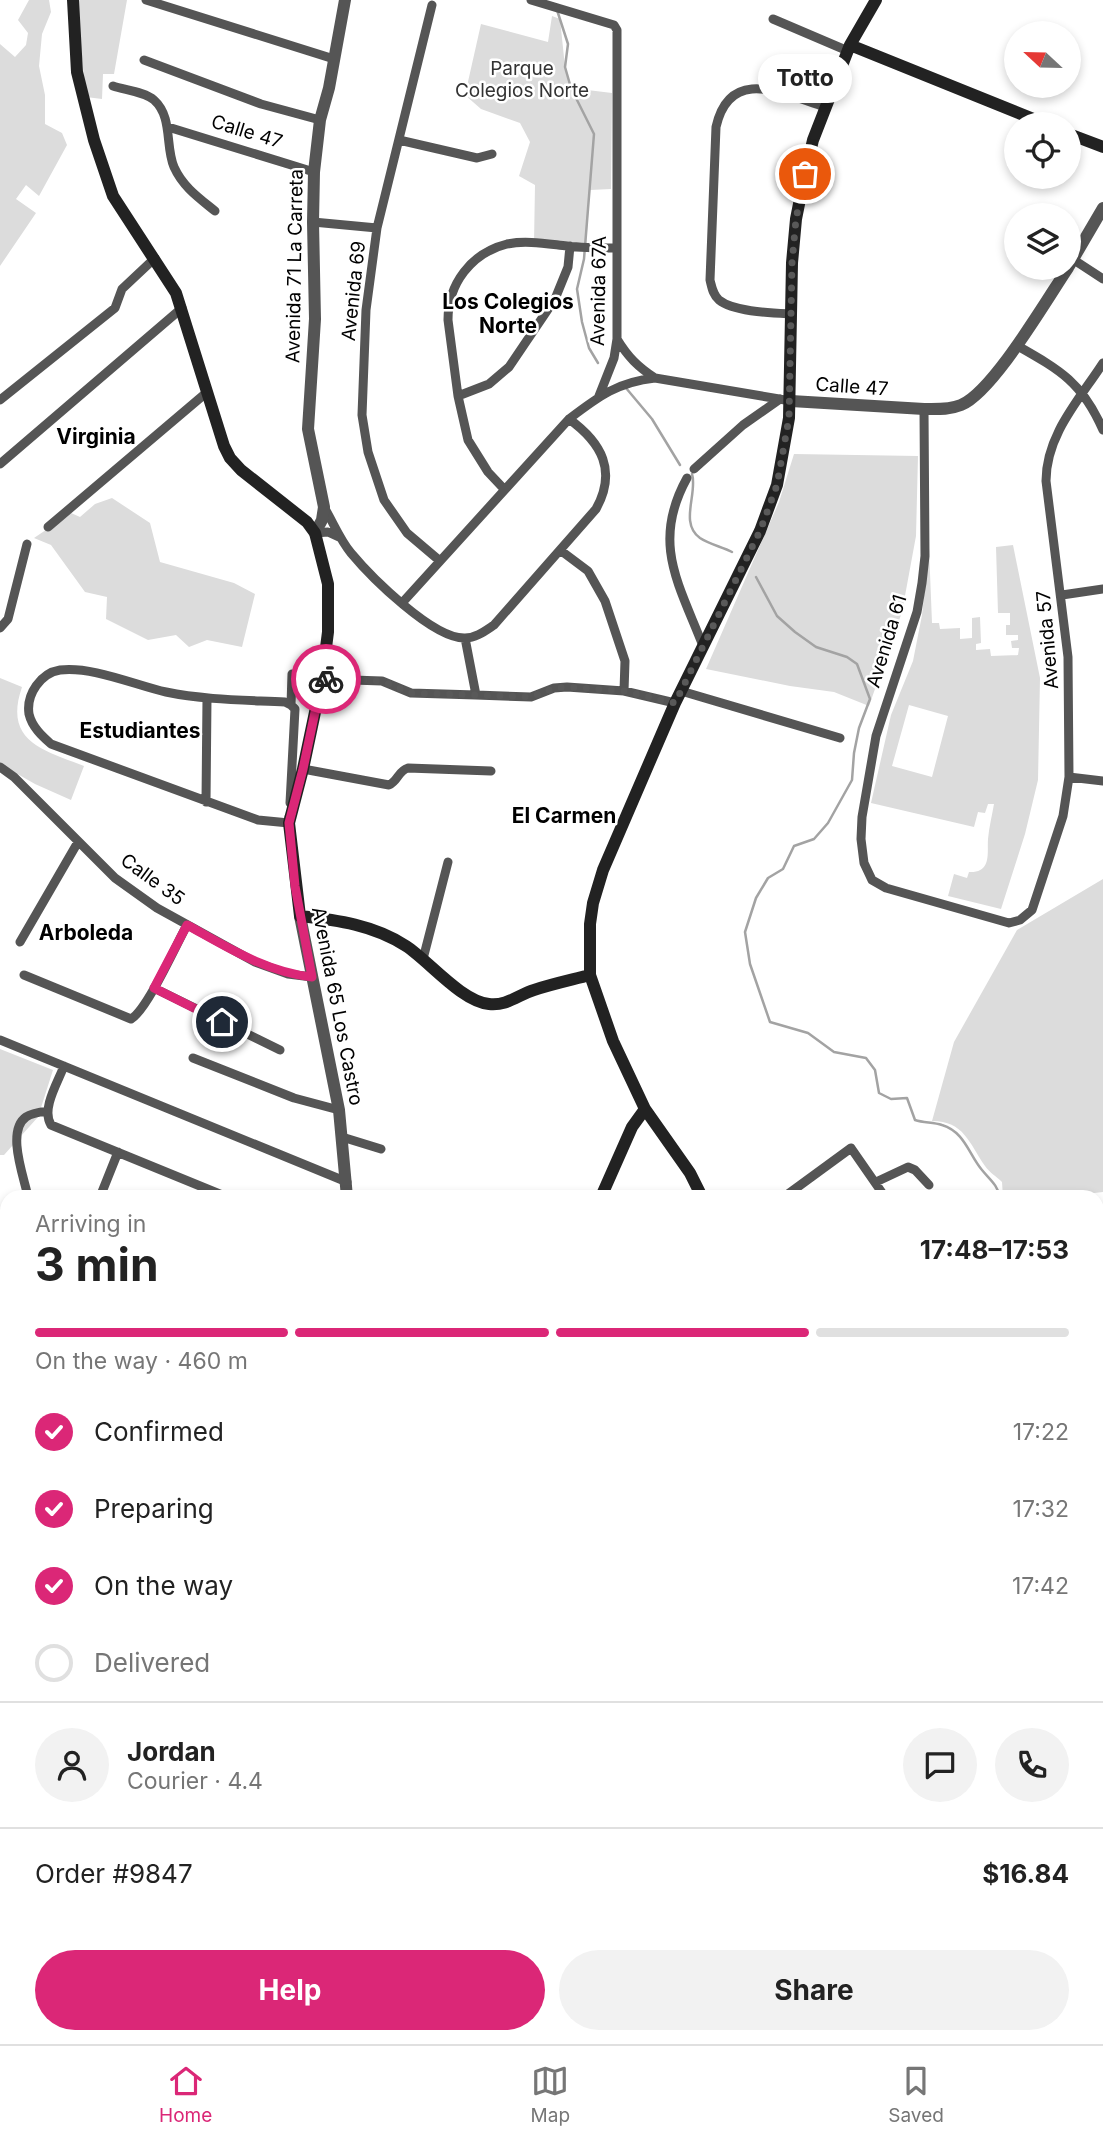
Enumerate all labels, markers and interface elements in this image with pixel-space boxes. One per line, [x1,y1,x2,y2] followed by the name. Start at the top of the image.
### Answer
[1004,21,1082,98] north arrow
[1004,21,1081,280] map controls
[758,55,852,104] callout: Totto
[455,57,589,102] park label: Parque Colegios Norte
[776,64,834,92] text: Totto
[208,110,285,153] street label: Calle 47
[1004,112,1081,189] button: locate
[775,144,835,204] pin
[786,155,824,193] icon: bag
[281,169,308,363] street label: Avenida 71 La Carreta
[1004,203,1081,280] button: layers
[586,236,611,346] street label: Avenida 67A
[337,240,370,342] street label: Avenida 69
[442,289,574,338] district label: Los Colegios Norte
[815,372,889,401] street label: Calle 47
[56,424,136,449] district label: Virginia
[1032,590,1063,690] street label: Avenida 57
[861,592,912,691] street label: Avenida 61
[291,644,361,714] courier
[307,660,345,698] icon: bike
[79,718,201,743] district label: Estudiantes
[512,803,616,828] district label: El Carmen
[116,849,189,910] street label: Calle 35
[307,905,368,1107] street label: Avenida 65 Los Castro
[39,920,133,945] district label: Arboleda
[192,992,252,1052] pin
[203,1003,241,1041] icon: home
[35,1210,146,1238] text: Arriving in
[920,1234,1069,1265] text: 17:48–17:53
[35,1236,159,1292] text: 3 min
[35,1347,248,1375] text: On the way · 460 m
[35,1413,73,1451] icon: check
[94,1416,224,1447] text: Confirmed
[1013,1418,1069,1446] text: 17:22
[35,1490,73,1528] icon: check
[94,1493,214,1524] text: Preparing
[1013,1495,1069,1523] text: 17:32
[35,1567,73,1605] icon: check
[94,1570,233,1601] text: On the way
[1012,1572,1069,1600] text: 17:42
[94,1647,210,1678] text: Delivered
[35,1728,109,1802] button: person
[903,1728,977,1802] button: chat
[995,1728,1069,1802] button: phone
[127,1736,216,1767] text: Jordan
[127,1767,263,1795] text: Courier · 4.4
[35,1858,193,1889] text: Order #9847
[982,1858,1069,1889] text: $16.84
[35,1950,545,2030] button: Help
[559,1950,1069,2030] button: Share
[159,2062,212,2127] tab: Home
[531,2062,570,2127] tab: Map
[888,2062,944,2127] tab: Saved

